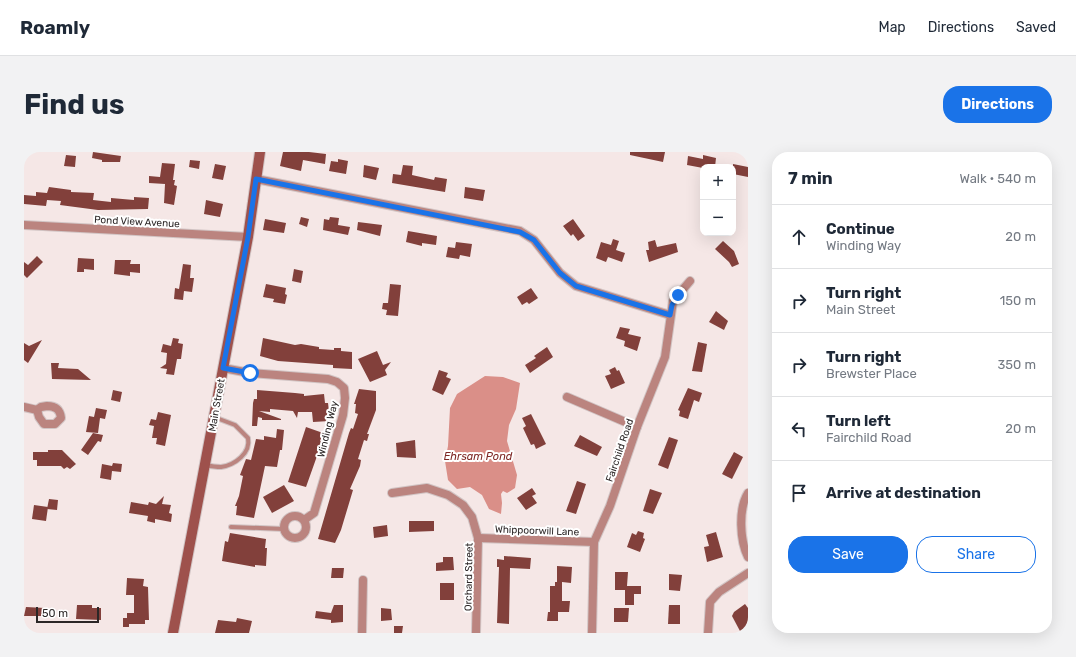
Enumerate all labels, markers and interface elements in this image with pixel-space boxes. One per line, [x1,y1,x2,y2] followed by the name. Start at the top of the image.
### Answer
[20,16,90,39] text: Roamly
[879,19,906,36] text: Map
[928,19,994,36] text: Directions
[1016,19,1056,36] text: Saved
[943,86,1052,123] button: Directions
[24,88,124,121] text: Find us
[700,164,736,236] map controls
[700,164,736,200] button: +
[788,168,833,188] text: 7 min
[960,171,1036,186] text: Walk · 540 m
[700,200,736,236] button: −
[94,214,180,230] street label: Pond View Avenue
[826,220,895,238] text: Continue
[788,226,810,248] icon: ahead
[1005,229,1036,244] text: 20 m
[826,238,901,253] text: Winding Way
[826,284,901,302] text: Turn right
[669,286,687,304] route end
[788,290,810,312] icon: right
[1000,293,1036,308] text: 150 m
[826,302,895,317] text: Main Street
[826,348,901,366] text: Turn right
[788,354,810,376] icon: right
[997,357,1036,372] text: 350 m
[241,364,259,382] route start
[826,366,917,381] text: Brewster Place
[206,378,228,432] street label: Main Street
[315,399,341,459] street label: Winding Way
[826,412,891,430] text: Turn left
[604,417,636,483] street label: Fairchild Road
[788,418,810,440] icon: left
[1005,421,1036,436] text: 20 m
[826,430,911,445] text: Fairchild Road
[444,450,513,463] water label: Ehrsam Pond
[788,482,810,504] icon: arrive
[826,484,981,502] text: Arrive at destination
[495,524,580,538] street label: Whippoorwill Lane
[788,536,908,573] button: Save
[916,536,1036,573] button: Share
[462,543,476,611] street label: Orchard Street
[36,605,99,624] scale bar
[42,607,68,620] text: 50 m

